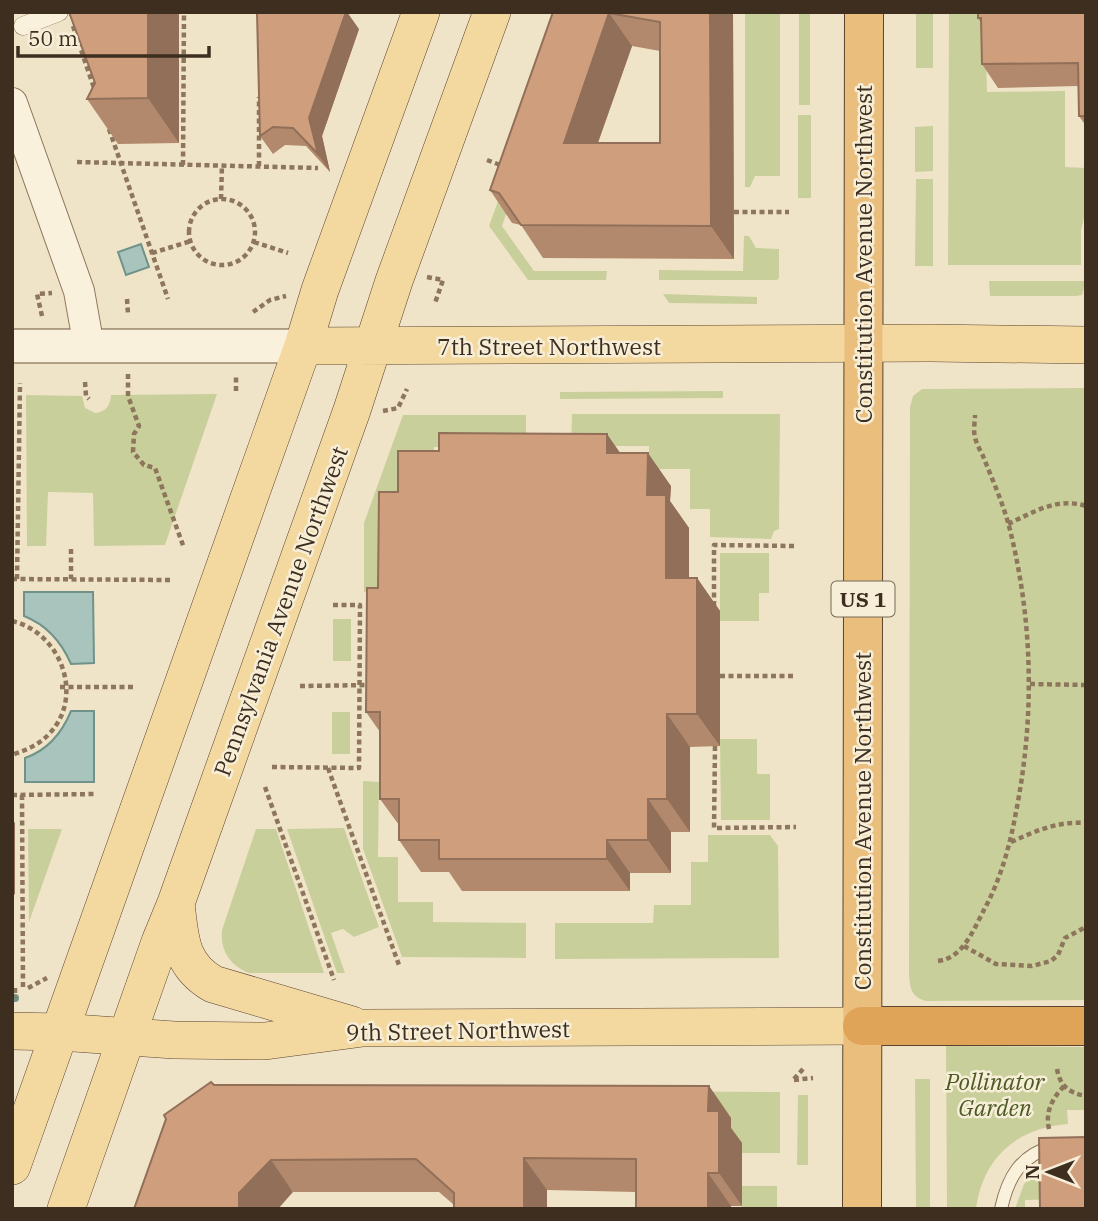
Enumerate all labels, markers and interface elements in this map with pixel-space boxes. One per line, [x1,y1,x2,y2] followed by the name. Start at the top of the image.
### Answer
[18,14,208,58] scale bar
[28,24,78,52] text: 50 m
[848,85,878,423] street label: Constitution Avenue Northwest
[437,331,661,361] street label: 7th Street Northwest
[206,442,354,780] street label: Pennsylvania Avenue Northwest
[832,582,894,616] road number: US 1
[847,652,877,990] street label: Constitution Avenue Northwest
[346,1013,570,1047] street label: 9th Street Northwest
[944,1066,1046,1122] park label: Pollinator Garden
[1014,1137,1084,1207] north arrow
[1020,1164,1044,1180] text: N

